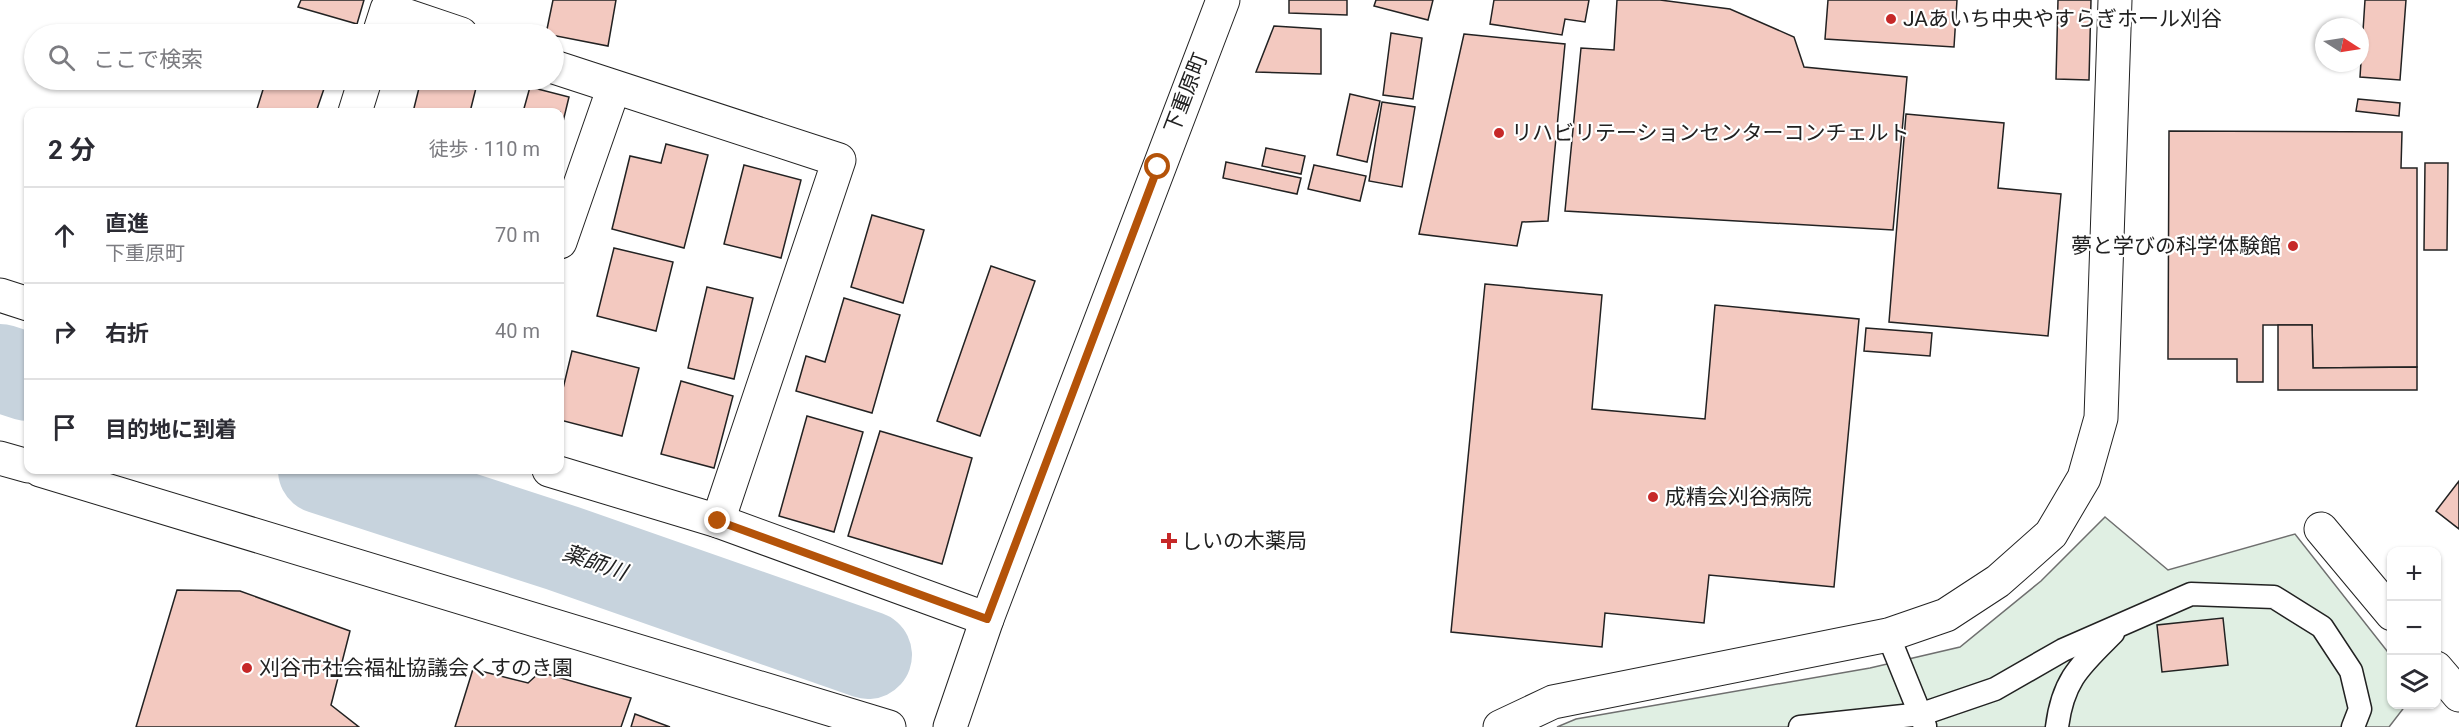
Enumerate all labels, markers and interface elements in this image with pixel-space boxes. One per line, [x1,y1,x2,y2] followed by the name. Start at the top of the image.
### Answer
[1903,7,2222,31] place label: JAあいち中央やすらぎホール刈谷
[1884,12,1898,26] marker: JAあいち中央やすらぎホール刈谷
[2315,18,2369,72] north arrow
[24,24,564,90] search box
[45,41,78,74] icon: search
[93,47,203,72] text: ここで検索
[1160,49,1212,137] street label: 下重原町
[1511,121,1910,145] place label: リハビリテーションセンターコンチェルト
[1492,126,1506,140] marker: リハビリテーションセンターコンチェルト
[48,135,95,165] text: 2 分
[429,137,540,161] text: 徒歩 · 110 m
[1144,153,1170,179] route start
[105,211,149,236] text: 直進
[48,219,81,252] icon: ahead
[495,223,540,247] text: 70 m
[2071,234,2281,258] place label: 夢と学びの科学体験館
[2286,239,2300,253] marker: 夢と学びの科学体験館
[105,241,185,265] text: 下重原町
[48,315,81,348] icon: right
[495,319,540,343] text: 40 m
[105,321,149,346] text: 右折
[48,411,81,444] icon: arrive
[105,417,237,442] text: 目的地に到着
[1665,485,1812,509] place label: 成精会刈谷病院
[1646,490,1660,504] marker: 成精会刈谷病院
[704,507,730,533] route end
[1181,529,1307,553] place label: しいの木薬局
[1162,534,1176,548] marker: しいの木薬局
[560,540,632,586] water label: 薬師川
[2387,547,2441,709] map controls
[2387,547,2441,601] button: +
[2387,601,2441,655] button: −
[2387,655,2441,709] button: layers
[259,656,573,680] place label: 刈谷市社会福祉協議会くすのき園
[240,661,254,675] marker: 刈谷市社会福祉協議会くすのき園

